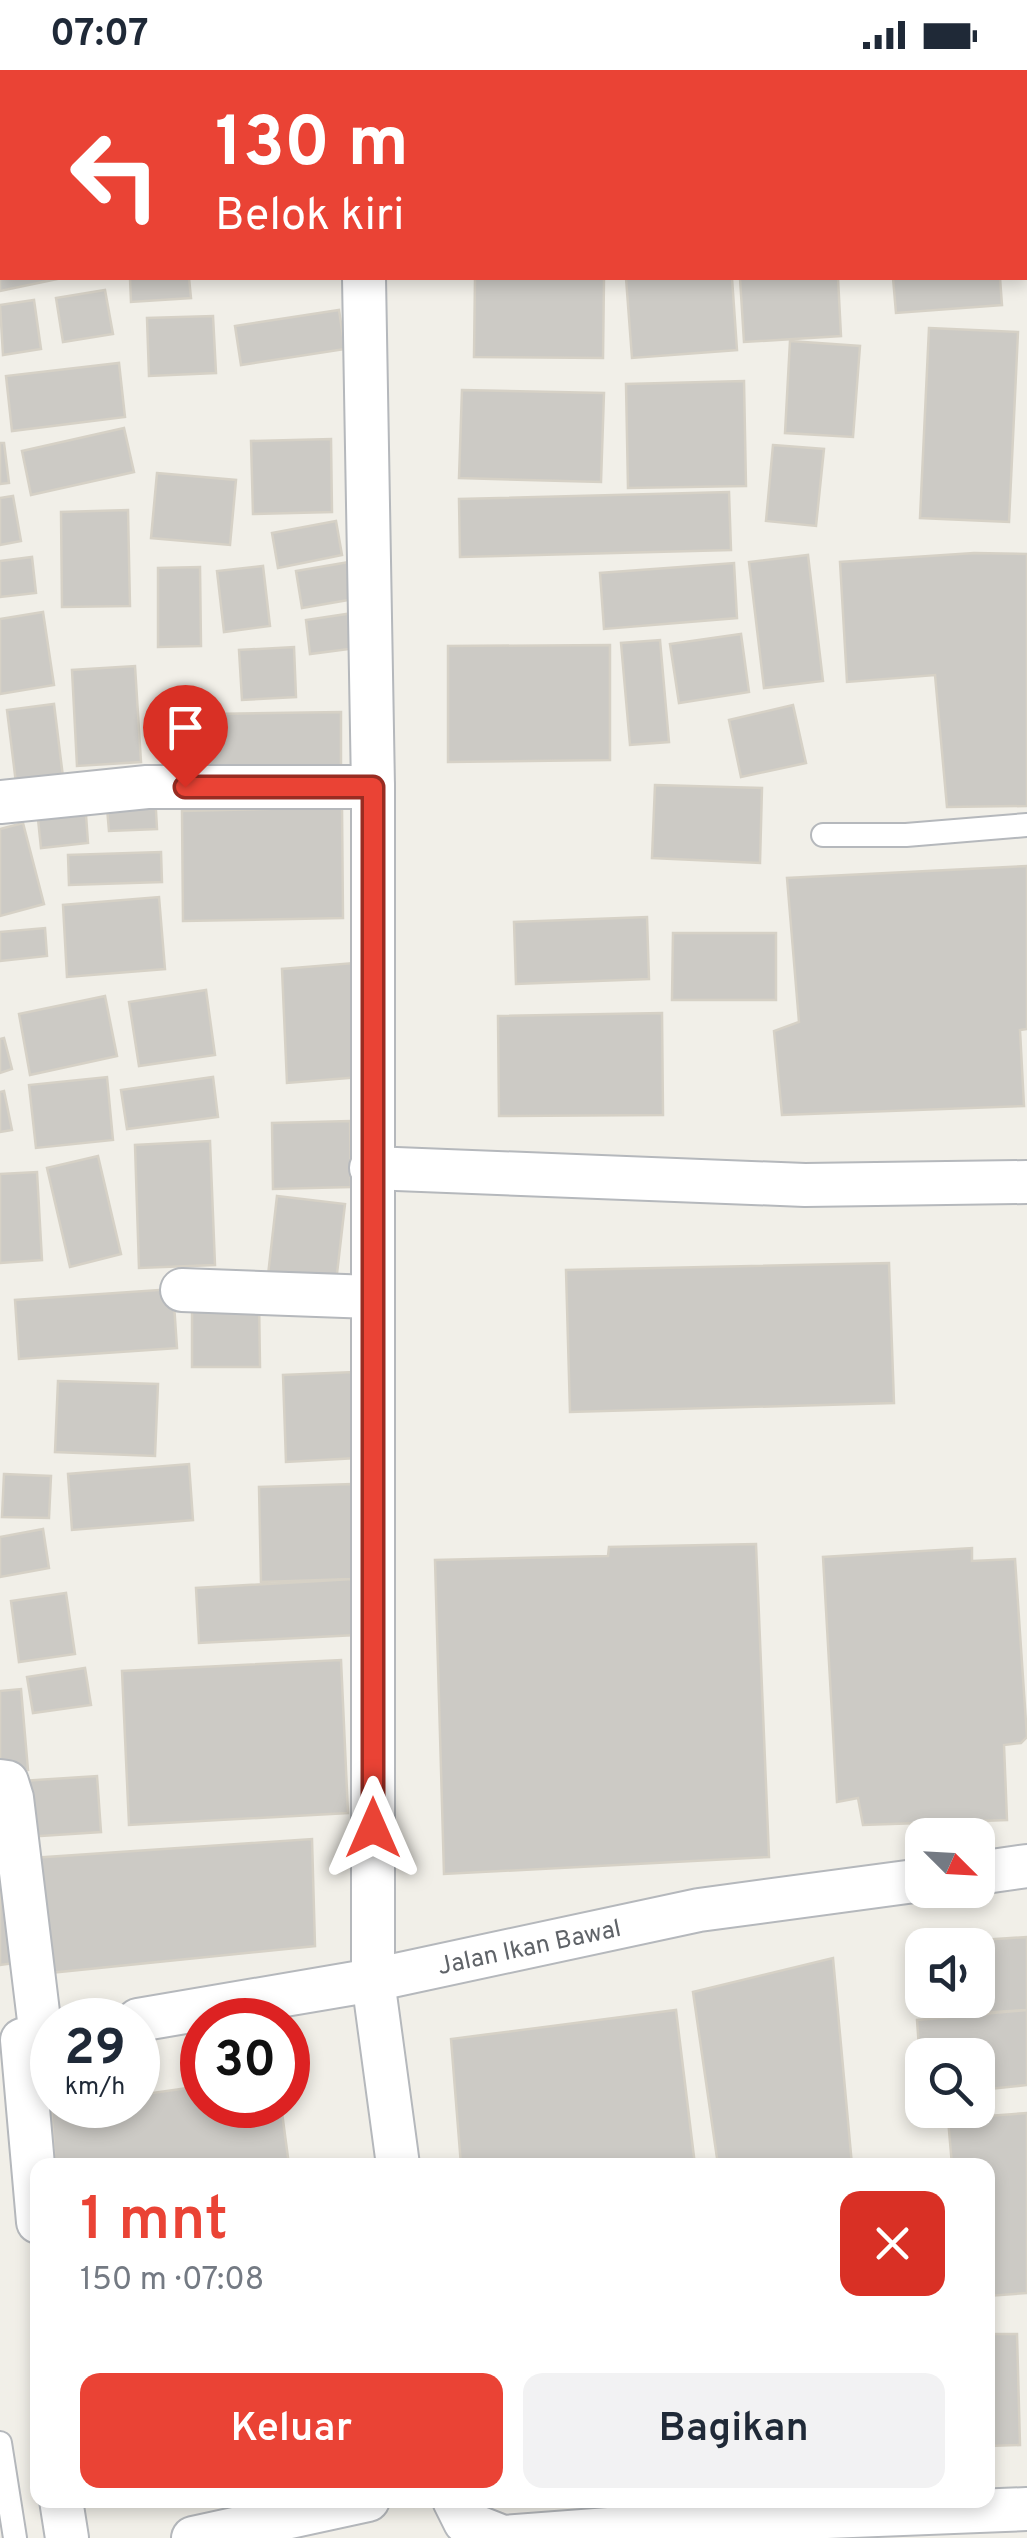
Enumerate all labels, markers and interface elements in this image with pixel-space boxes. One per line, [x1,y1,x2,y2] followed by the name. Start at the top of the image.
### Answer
[50,11,149,60] text: 07:07
[215,102,409,191] text: 130 m
[50,110,180,240] icon: left
[215,189,405,246] text: Belok kiri
[143,685,228,788] pin
[158,700,213,755] icon: arrive
[321,1776,425,1880] position arrow
[905,1818,995,1908] north arrow
[905,1818,995,2128] map controls
[435,1914,624,1984] street label: Jalan Ikan Bawal
[905,1928,995,2018] button: sound
[180,1998,310,2128] speed limit sign: 30
[64,2019,126,2082] text: 29
[905,2038,995,2128] button: search
[65,2072,125,2104] text: km/h
[80,2185,228,2261] text: 1 mnt
[840,2191,945,2296] button: close
[80,2261,264,2301] text: 150 m · 07:08
[80,2373,503,2488] button: Keluar
[523,2373,945,2488] button: Bagikan

